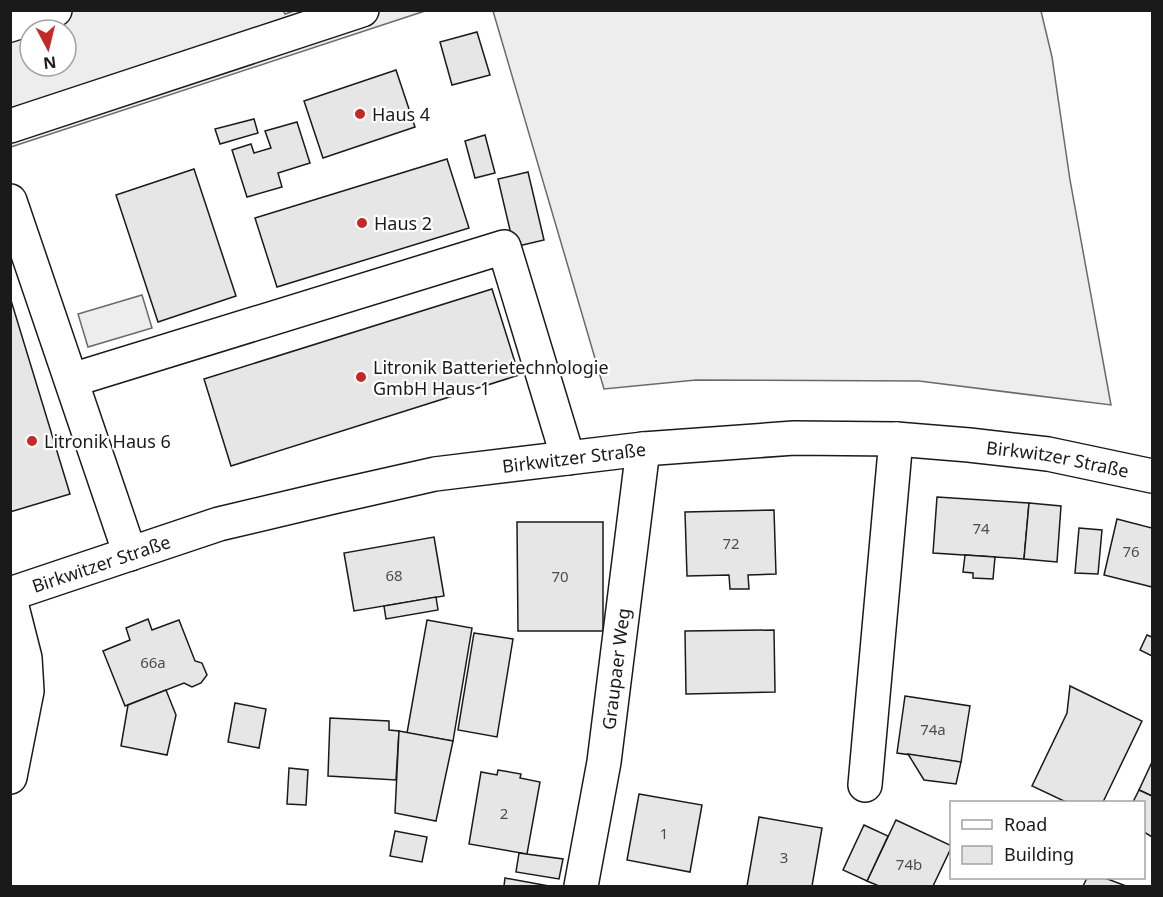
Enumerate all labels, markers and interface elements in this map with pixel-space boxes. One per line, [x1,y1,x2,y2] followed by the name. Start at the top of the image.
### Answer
[18,18,78,78] north arrow
[42,51,58,75] text: N
[372,102,430,126] place label: Haus 4
[353,107,367,121] marker: Haus 4
[374,211,432,235] place label: Haus 2
[355,216,369,230] marker: Haus 2
[373,355,609,400] place label: Litronik Batterietechnologie GmbH Haus 1
[354,370,368,384] marker: Litronik Batterietechnologie GmbH Haus 1
[44,429,171,453] place label: Litronik Haus 6
[25,434,39,448] marker: Litronik Haus 6
[985,435,1131,483] street label: Birkwitzer Straße
[501,437,647,478] street label: Birkwitzer Straße
[972,518,990,538] house number: 74
[29,529,173,598] street label: Birkwitzer Straße
[722,533,740,553] house number: 72
[1122,541,1140,561] house number: 76
[385,565,403,585] house number: 68
[551,566,569,586] house number: 70
[596,607,635,731] street label: Graupaer Weg
[140,652,166,672] house number: 66a
[920,719,946,739] house number: 74a
[950,801,1145,879] legend
[500,803,508,823] house number: 2
[1004,812,1047,836] text: Road
[660,823,668,843] house number: 1
[1004,842,1074,866] text: Building
[780,847,788,867] house number: 3
[896,854,922,874] house number: 74b

